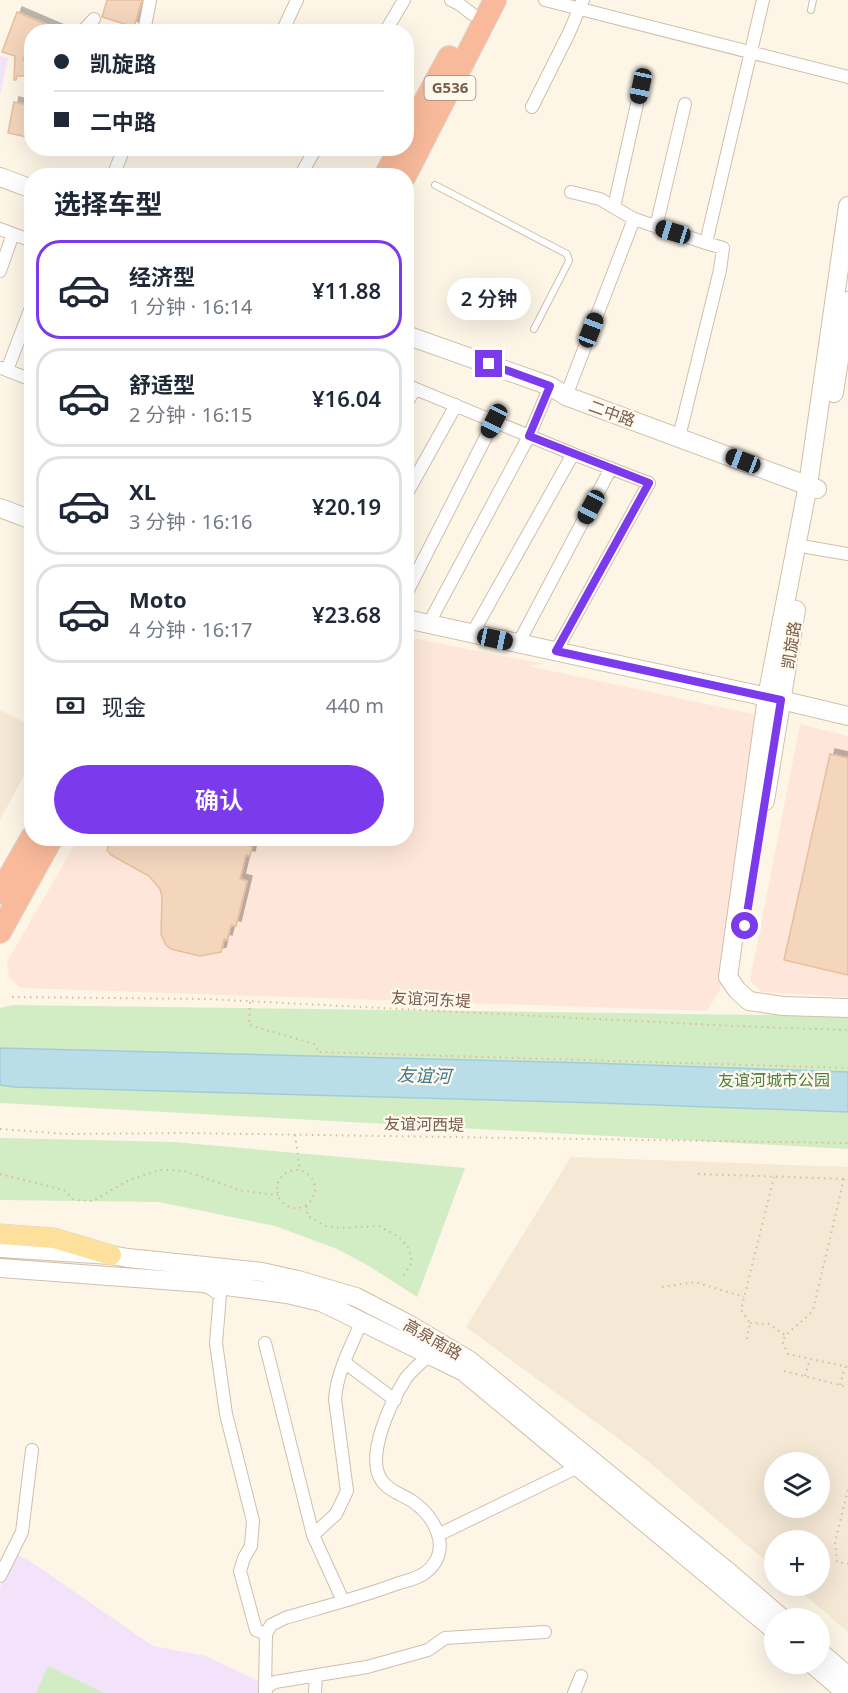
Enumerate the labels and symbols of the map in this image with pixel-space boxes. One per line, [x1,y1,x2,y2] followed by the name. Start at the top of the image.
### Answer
[628,67,654,105] car
[424,76,476,100] road number: G536
[653,218,693,246] car
[447,277,531,319] callout: 2 分钟
[576,310,606,350] car
[475,350,502,377] route end
[586,394,638,432] street label: 二中路
[478,401,510,441] car
[723,446,763,476] car
[575,487,607,527] car
[776,620,806,670] street label: 凯旋路
[476,626,514,652] car
[731,912,758,939] route start
[390,986,472,1012] street label: 友谊河东堤
[397,1062,454,1088] water label: 友谊河
[718,1069,830,1091] park label: 友谊河城市公园
[384,1112,464,1136] street label: 友谊河西堤
[400,1313,466,1365] street label: 高泉南路

